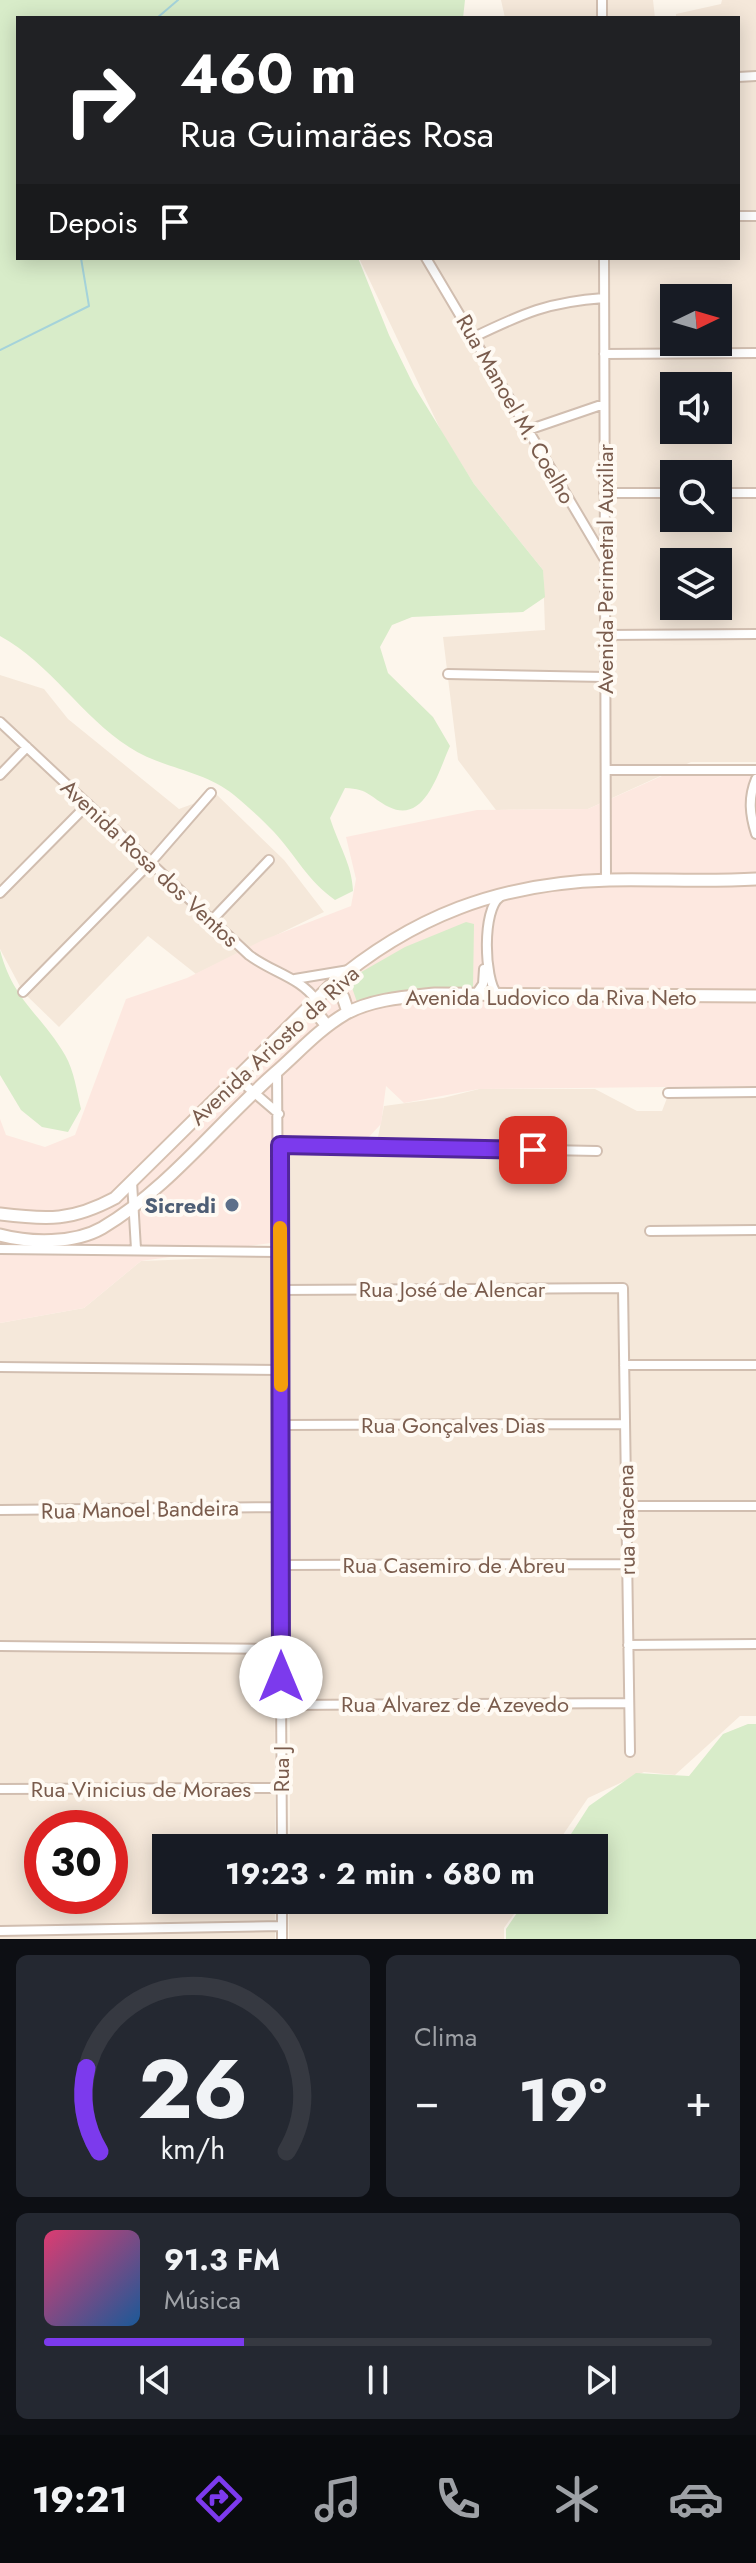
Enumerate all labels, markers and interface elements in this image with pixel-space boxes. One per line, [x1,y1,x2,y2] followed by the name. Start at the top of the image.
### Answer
[180,33,356,114] text: 460 m
[48,48,152,152] icon: right
[180,108,494,160] text: Rua Guimarães Rosa
[153,200,197,244] icon: arrive
[48,201,137,244] text: Depois
[660,284,732,356] north arrow
[660,284,732,620] map controls
[449,308,583,510] street label: Rua Manoel M. Coelho
[660,372,732,444] button: sound
[589,443,621,694] street label: Avenida Perimetral Auxiliar
[660,460,732,532] button: search
[660,548,732,620] button: layers
[54,772,246,954] street label: Avenida Rosa dos Ventos
[182,958,366,1132] street label: Avenida Ariosto da Riva
[405,981,697,1013] street label: Avenida Ludovico da Riva Neto
[499,1116,567,1184] pin
[511,1128,555,1172] icon: arrive
[144,1189,216,1221] place label: Sicredi
[223,1196,241,1214] marker: Sicredi
[359,1273,546,1305] street label: Rua José de Alencar
[361,1409,545,1441] street label: Rua Gonçalves Dias
[609,1464,643,1576] street label: rua dracena
[41,1491,239,1527] street label: Rua Manoel Bandeira
[342,1549,566,1581] street label: Rua Casemiro de Abreu
[239,1635,323,1719] position arrow
[341,1688,569,1720] street label: Rua Alvarez de Azevedo
[265,1746,297,1792] street label: Rua J
[31,1773,251,1805] street label: Rua Vinicius de Moraes
[24,1810,128,1914] speed limit sign: 30
[225,1852,535,1895] text: 19:23 · 2 min · 680 m
[414,2018,477,2056] text: Clima
[138,2029,248,2149] text: 26
[518,2057,607,2144] text: 19°
[414,2069,440,2133] text: −
[685,2069,712,2133] text: +
[161,2128,225,2170] text: km/h
[164,2238,280,2281] text: 91.3 FM
[164,2281,241,2319] text: Música
[133,2358,177,2402] icon: previous
[356,2358,400,2402] icon: pause
[579,2358,623,2402] icon: next
[191,2471,247,2527] icon: directions
[310,2471,366,2527] icon: music
[430,2471,486,2527] icon: phone
[549,2471,605,2527] icon: climate
[668,2471,724,2527] icon: car
[32,2473,128,2525] text: 19:21

